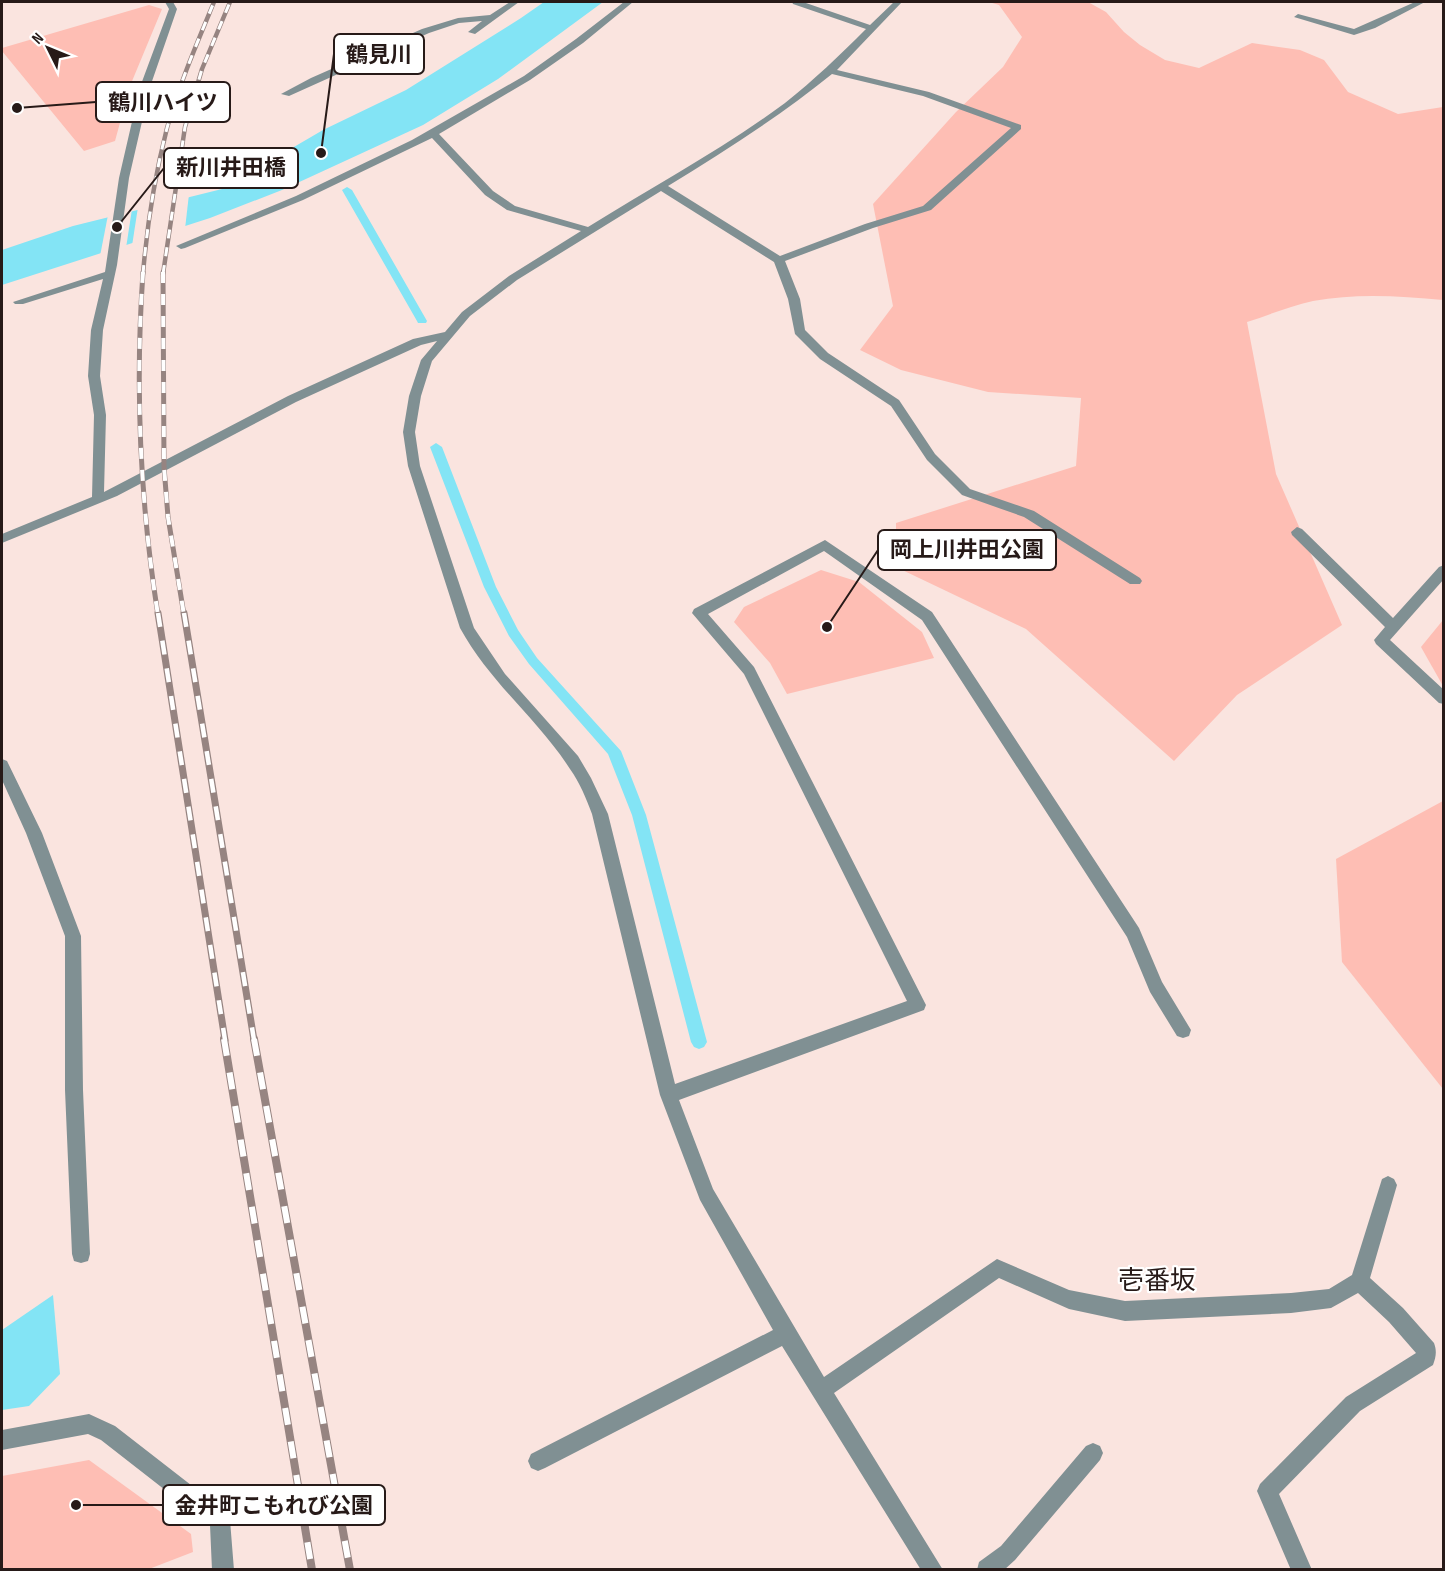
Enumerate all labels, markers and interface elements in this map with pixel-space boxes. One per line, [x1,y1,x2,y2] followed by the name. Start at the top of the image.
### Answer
[18,18,78,78] north arrow
[28,29,48,48] text: N
[334,34,424,74] callout: 鶴見川
[346,42,412,69] text: 鶴見川
[96,82,230,122] callout: 鶴川ハイツ
[108,90,218,117] text: 鶴川ハイツ
[164,148,298,188] callout: 新川井田橋
[176,155,286,182] text: 新川井田橋
[878,530,1056,570] callout: 岡上川井田公園
[890,537,1044,564] text: 岡上川井田公園
[1118,1266,1196,1297] street label: 壱番坂
[163,1485,385,1525] callout: 金井町こもれび公園
[175,1493,373,1520] text: 金井町こもれび公園

